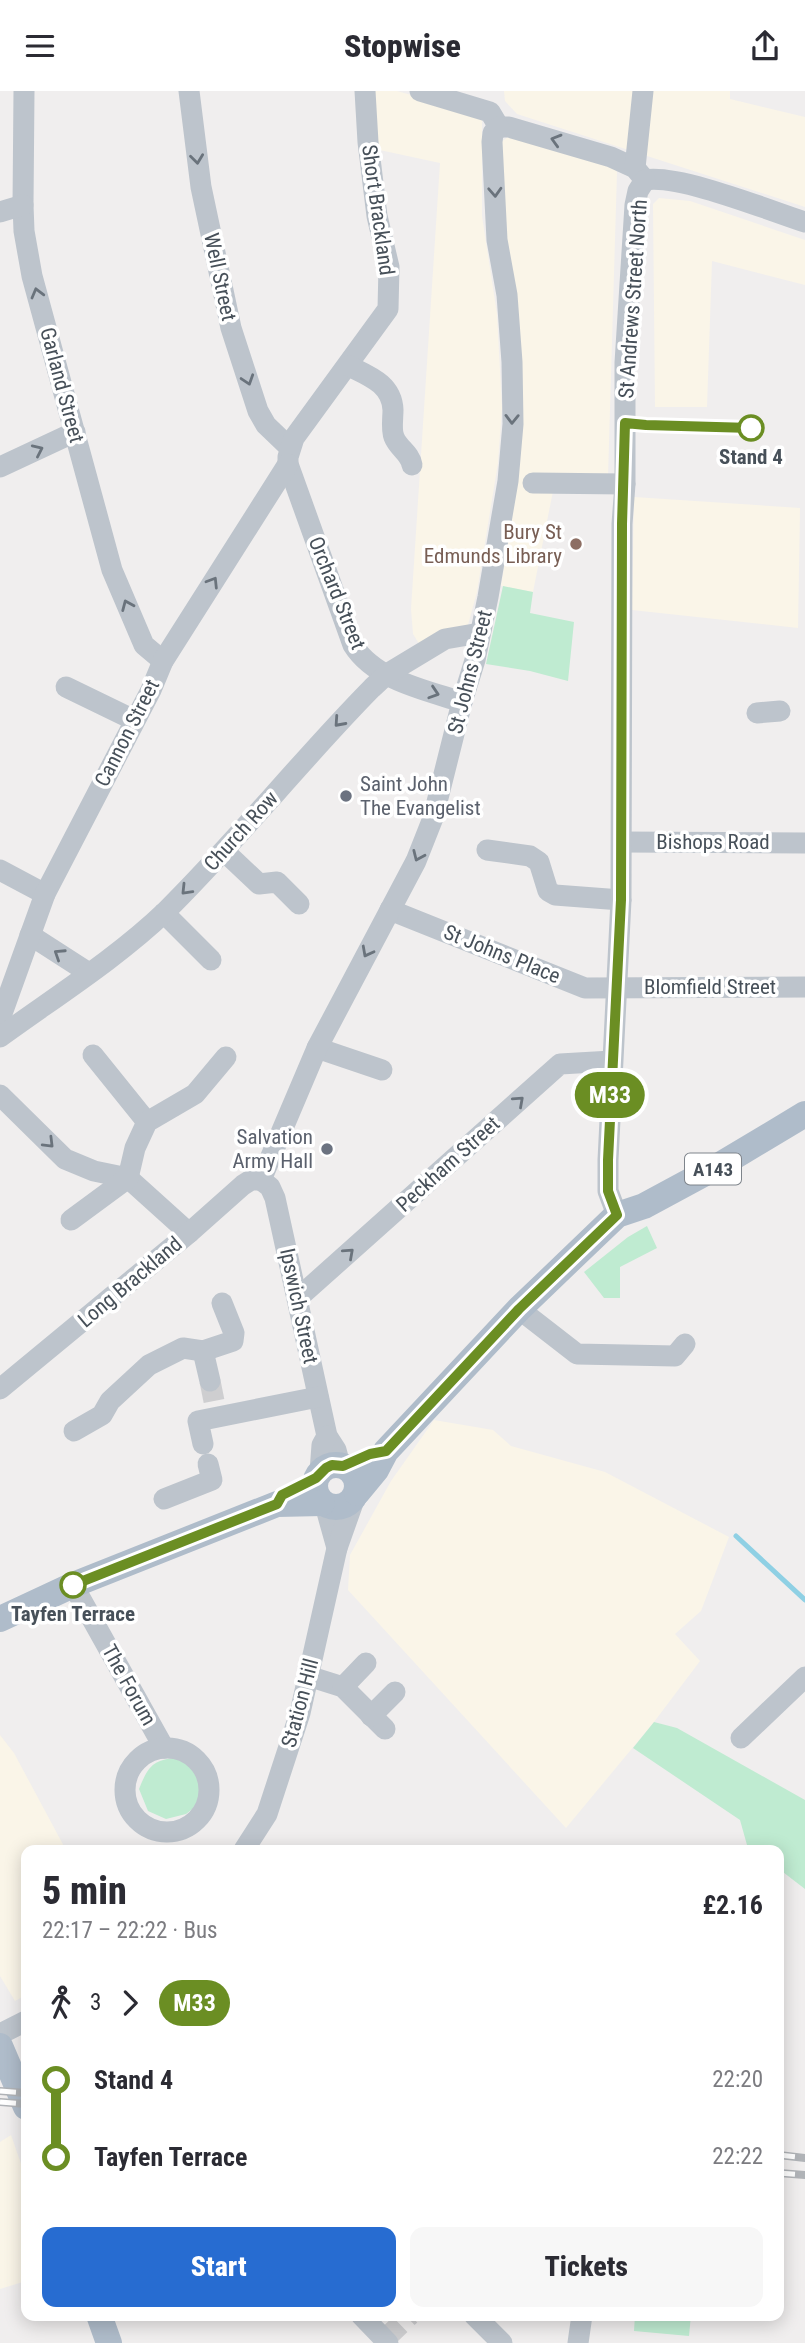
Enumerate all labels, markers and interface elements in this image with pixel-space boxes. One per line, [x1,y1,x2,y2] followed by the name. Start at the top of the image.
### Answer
[21,27,59,65] icon: menu
[344,27,461,65] text: Stopwise
[746,27,784,65] icon: share
[550,134,562,148] one-way arrow
[357,143,399,277] street label: Short Brackland
[190,153,205,165] one-way arrow
[487,187,502,198] one-way arrow
[614,199,652,399] street label: St Andrews Street North
[199,231,241,323] street label: Well Street
[30,287,45,299] one-way arrow
[35,325,89,445] street label: Garland Street
[240,373,254,386] one-way arrow
[504,414,520,424] one-way arrow
[738,415,764,441] marker: Stand 4
[30,444,43,458] one-way arrow
[719,445,783,469] place label: Stand 4
[424,520,562,568] place label: Bury St Edmunds Library
[304,533,370,653] street label: Orchard Street
[568,536,584,552] marker: Bury St Edmunds Library
[205,577,218,590] one-way arrow
[121,600,135,612] one-way arrow
[443,608,497,736] street label: St Johns Street
[90,675,164,791] street label: Cannon Street
[428,685,440,699] one-way arrow
[335,714,347,727] one-way arrow
[360,772,481,820] place label: Saint John The Evangelist
[199,786,283,876] street label: Church Row
[338,788,354,804] marker: Saint John The Evangelist
[656,830,770,854] street label: Bishops Road
[412,848,426,861] one-way arrow
[181,882,194,895] one-way arrow
[440,920,564,988] street label: St Johns Place
[362,945,375,957] one-way arrow
[54,949,67,962] one-way arrow
[644,975,776,999] street label: Blomfield Street
[570,1072,650,1118] line badge: M33
[589,1081,631,1109] text: M33
[510,1097,523,1109] one-way arrow
[391,1111,505,1217] street label: Peckham Street
[232,1125,313,1173] place label: Salvation Army Hall
[40,1134,53,1147] one-way arrow
[319,1141,335,1157] marker: Salvation Army Hall
[685,1153,741,1185] road number: A143
[73,1232,187,1332] street label: Long Brackland
[275,1246,323,1366] street label: Ipswich Street
[341,1249,354,1261] one-way arrow
[60,1572,86,1598] marker: Tayfen Terrace
[11,1602,135,1626] place label: Tayfen Terrace
[97,1640,161,1730] street label: The Forum
[277,1656,323,1750] street label: Station Hill
[42,1869,127,1913] text: 5 min
[702,1890,763,1920] text: £2.16
[42,1917,218,1944] text: 22:17 – 22:22 · Bus
[42,1984,80,2022] icon: walk
[111,1984,149,2022] icon: forward
[90,1989,101,2016] text: 3
[173,1989,216,2017] text: M33
[94,2065,173,2095] text: Stand 4
[712,2066,763,2093] text: 22:20
[94,2142,247,2172] text: Tayfen Terrace
[712,2143,763,2170] text: 22:22
[42,2227,396,2307] button: Start
[410,2227,763,2307] button: Tickets

